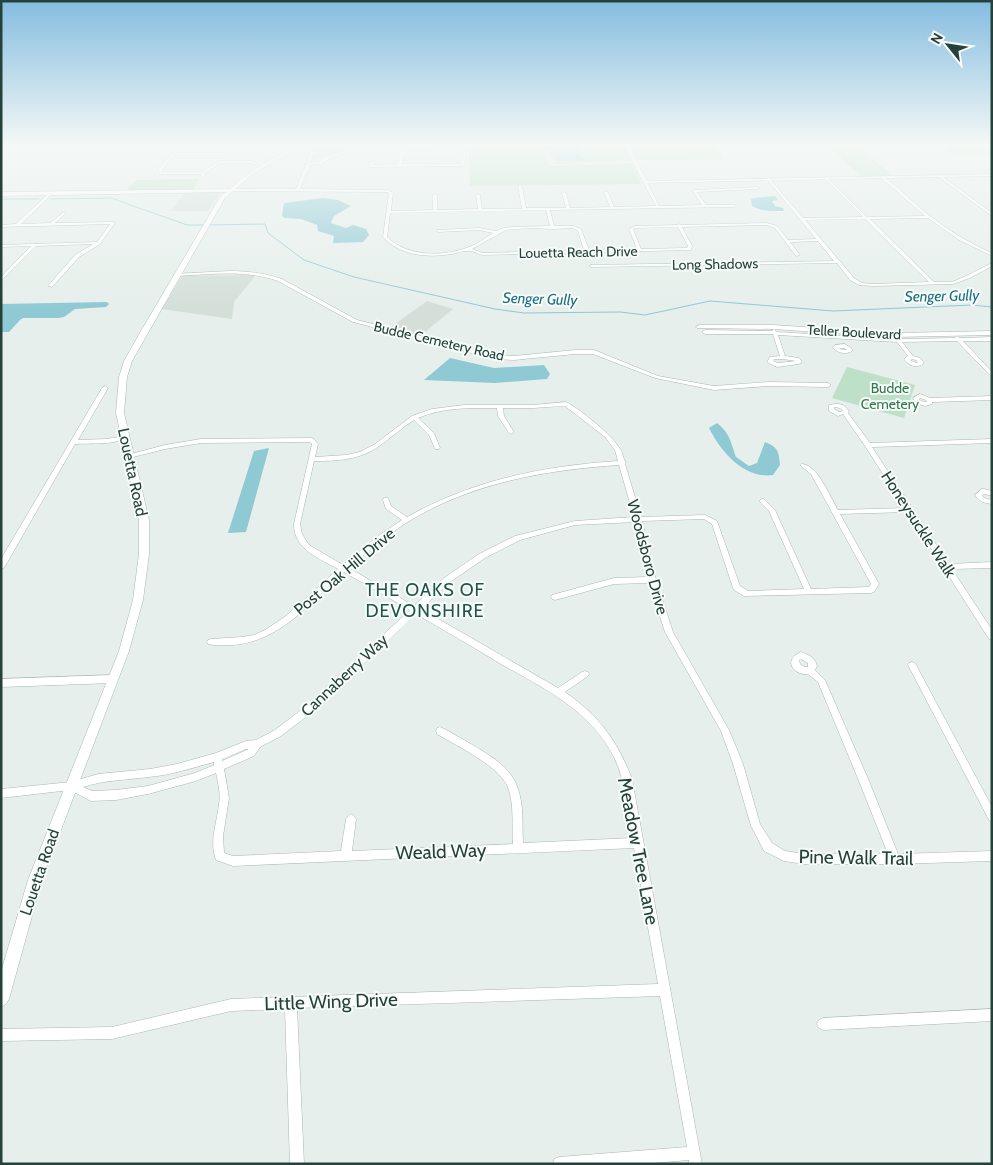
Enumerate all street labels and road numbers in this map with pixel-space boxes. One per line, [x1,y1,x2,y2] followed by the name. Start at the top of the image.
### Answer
[518,242,638,262] street label: Louetta Reach Drive
[672,254,758,274] street label: Long Shadows
[372,317,506,365] street label: Budde Cemetery Road
[807,321,901,343] street label: Teller Boulevard
[114,426,151,518] street label: Louetta Road
[877,468,960,582] street label: Honeysuckle Walk
[623,497,672,617] street label: Woodsboro Drive
[290,524,399,619] street label: Post Oak Hill Drive
[297,630,392,720] street label: Cannaberry Way
[613,775,664,927] street label: Meadow Tree Lane
[16,827,63,918] street label: Louetta Road
[395,838,487,865] street label: Weald Way
[798,845,914,870] street label: Pine Walk Trail
[264,988,398,1015] street label: Little Wing Drive

